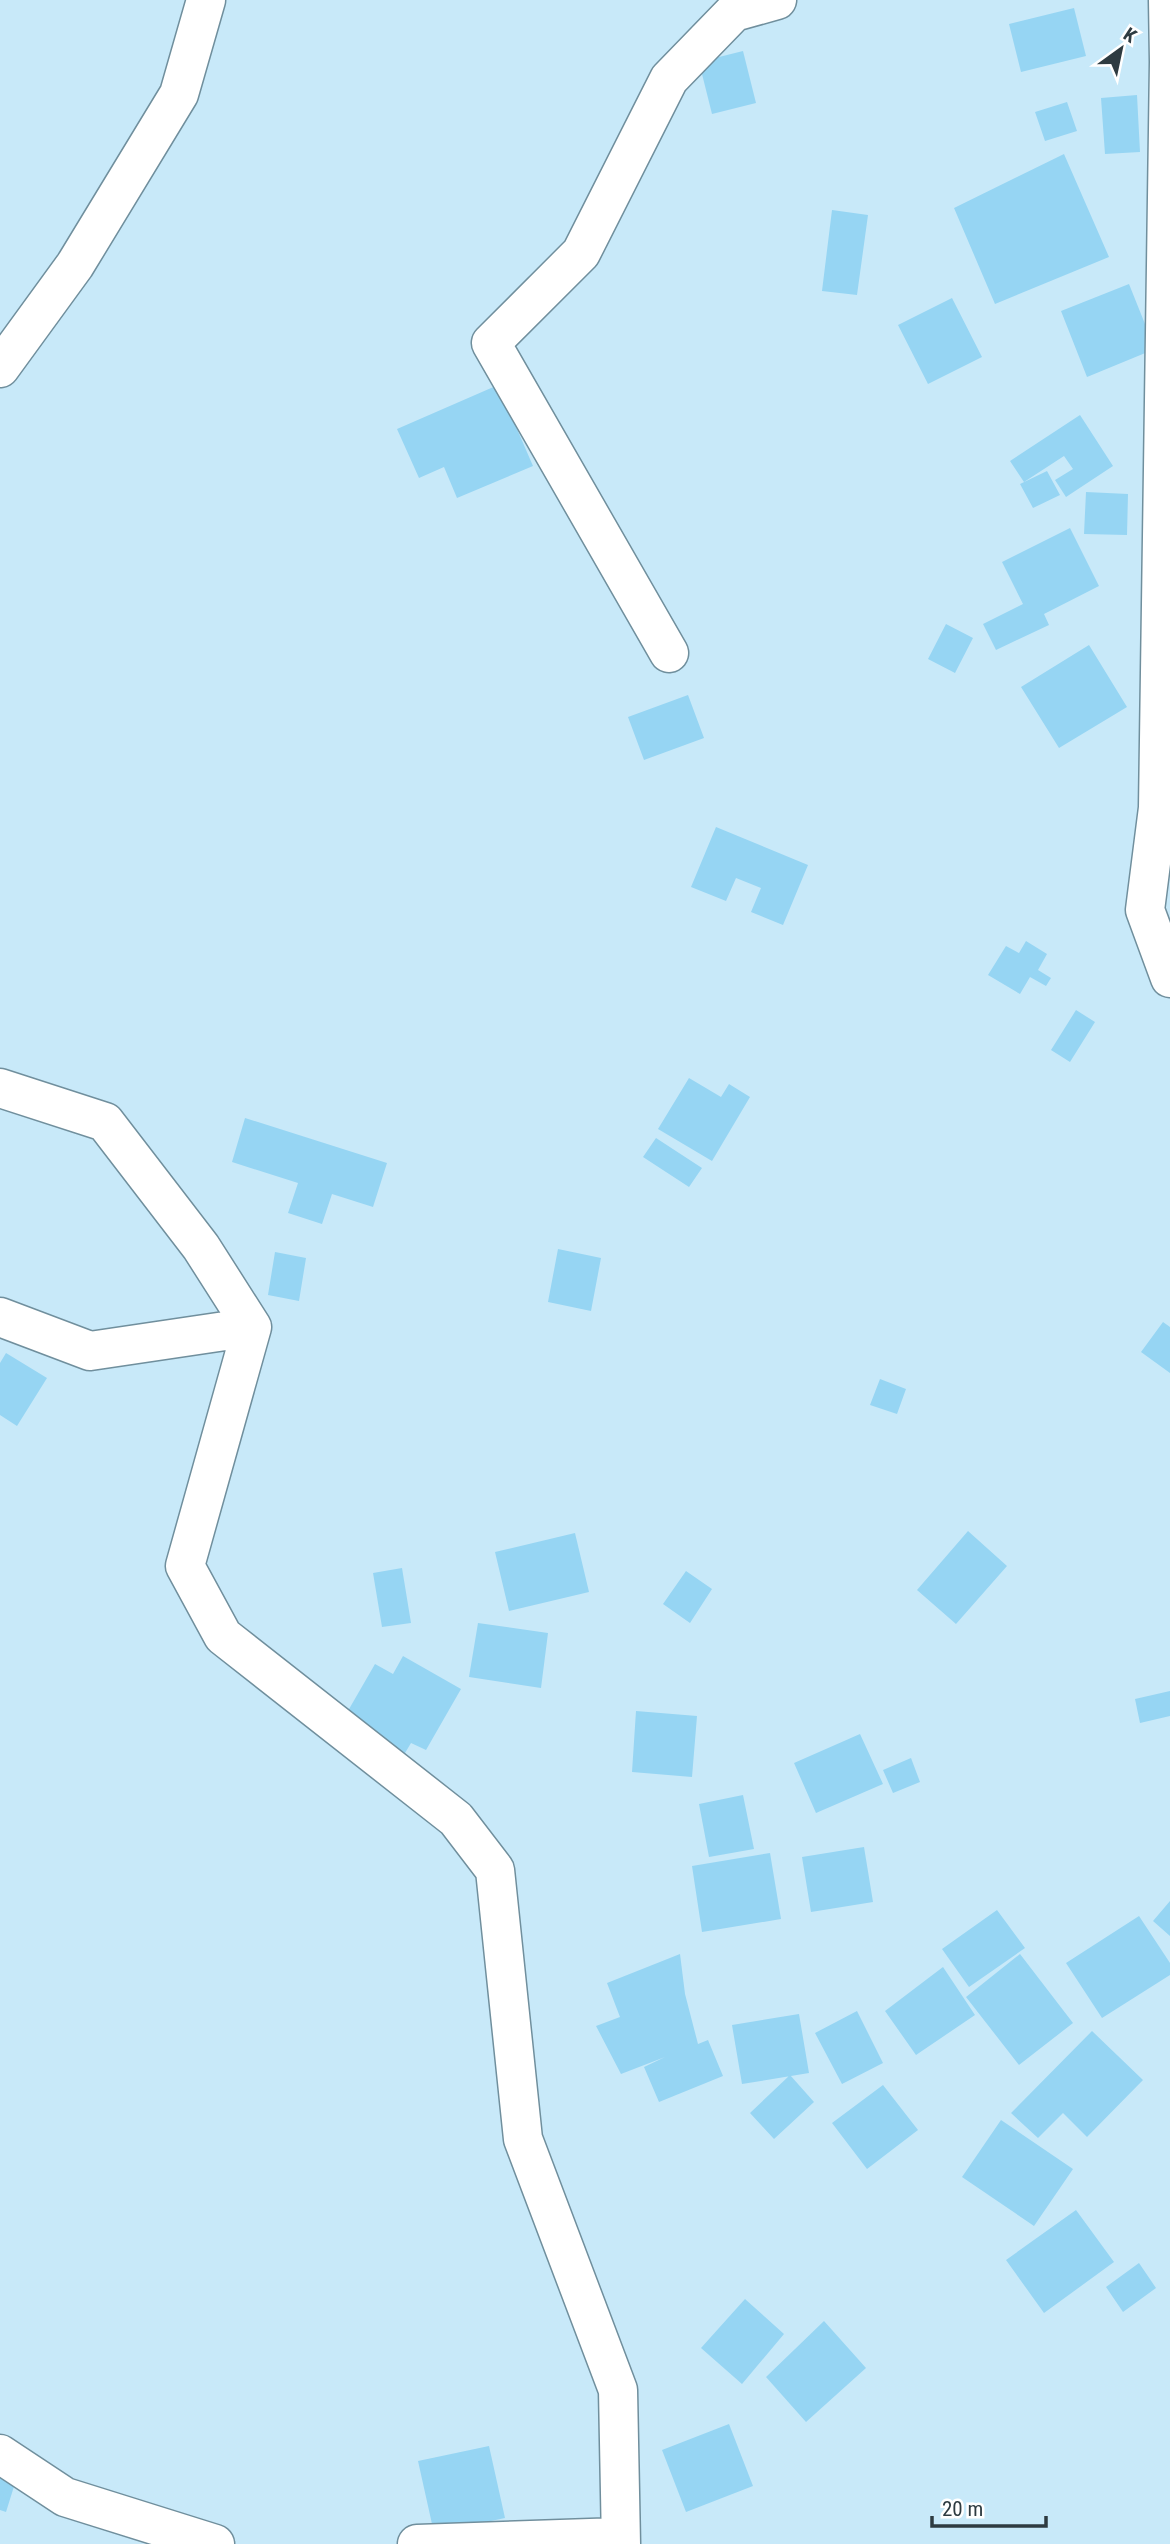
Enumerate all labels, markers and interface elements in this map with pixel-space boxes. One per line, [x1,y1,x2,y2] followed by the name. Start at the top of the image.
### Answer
[1086,14,1156,84] north arrow
[1119,23,1141,48] text: K
[932,2484,1046,2528] scale bar
[942,2497,983,2521] text: 20 m

